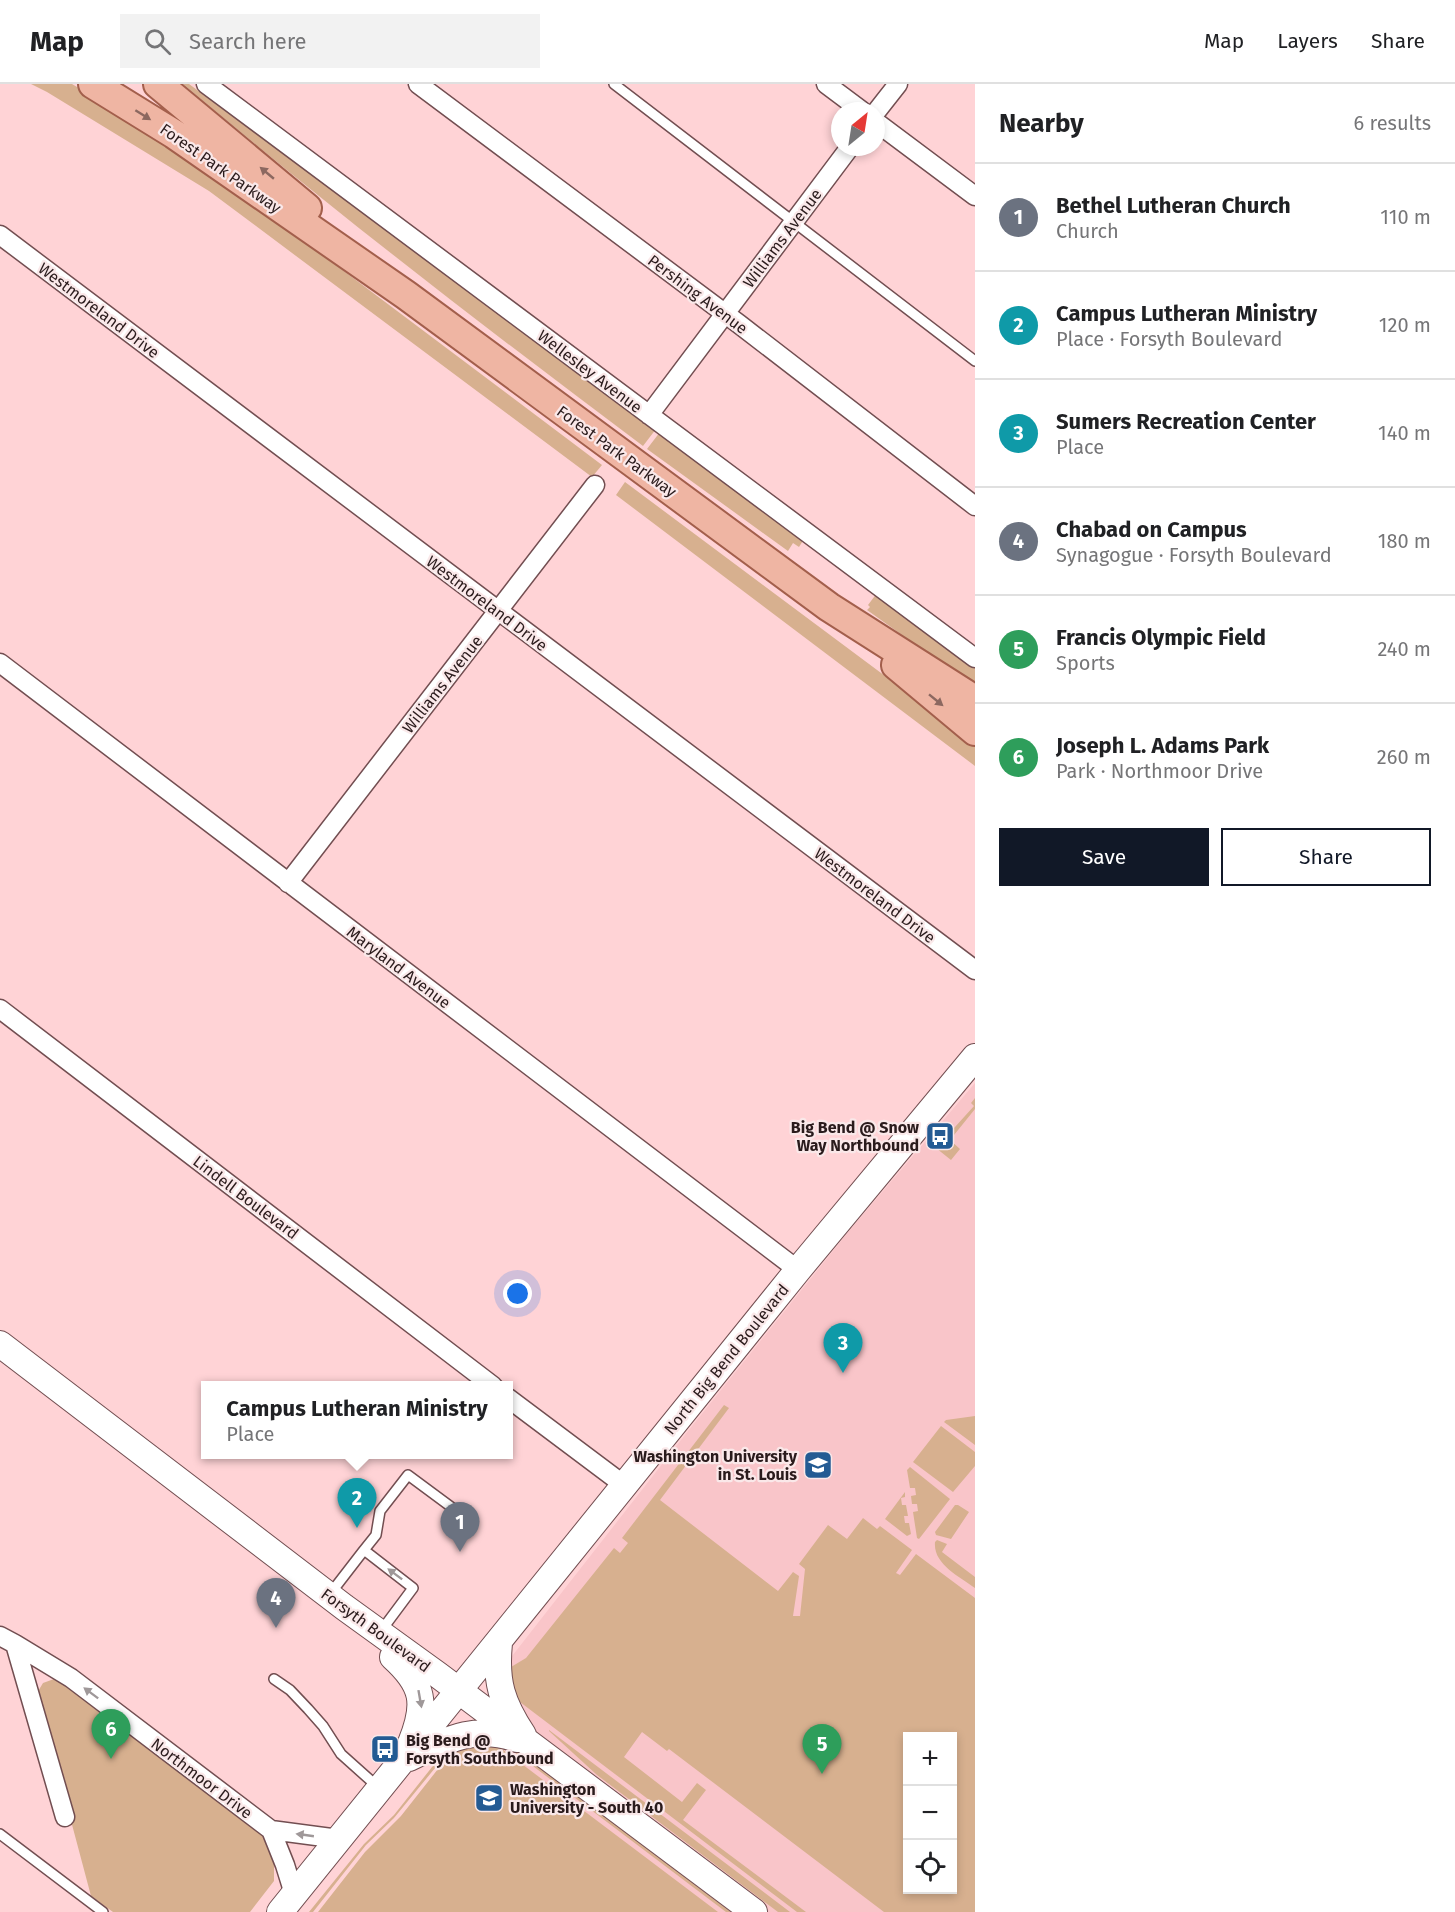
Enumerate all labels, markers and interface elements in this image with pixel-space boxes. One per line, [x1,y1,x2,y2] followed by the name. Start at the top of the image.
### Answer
[120,14,540,68] search box
[30,25,84,58] text: Map
[141,25,174,58] icon: search
[189,28,307,55] text: Search here
[1204,28,1244,54] text: Map
[1277,28,1338,54] text: Layers
[1371,28,1425,54] text: Share
[831,102,885,156] north arrow
[999,108,1084,139] text: Nearby
[135,109,151,120] one-way arrow
[1354,111,1431,135] text: 6 results
[157,120,285,217] street label: Forest Park Parkway
[259,167,275,180] one-way arrow
[739,185,826,291] street label: Williams Avenue
[1056,192,1291,219] text: Bethel Lutheran Church
[1014,205,1023,229] text: 1
[1380,205,1431,229] text: 110 m
[1056,219,1119,243] text: Church
[644,251,751,338] street label: Pershing Avenue
[34,259,163,362] street label: Westmoreland Drive
[1056,300,1317,327] text: Campus Lutheran Ministry
[1013,313,1024,337] text: 2
[1379,313,1431,337] text: 120 m
[534,326,646,417] street label: Wellesley Avenue
[1056,327,1282,351] text: Place · Forsyth Boulevard
[553,402,680,501] street label: Forest Park Parkway
[1056,408,1316,435] text: Sumers Recreation Center
[1013,421,1024,445] text: 3
[1378,421,1431,445] text: 140 m
[1056,435,1104,459] text: Place
[1056,516,1247,543] text: Chabad on Campus
[1013,529,1024,553] text: 4
[1378,529,1431,553] text: 180 m
[1056,543,1332,567] text: Synagogue · Forsyth Boulevard
[422,552,551,655] street label: Westmoreland Drive
[1056,624,1266,651] text: Francis Olympic Field
[398,632,486,737] street label: Williams Avenue
[1013,637,1024,661] text: 5
[1377,637,1431,661] text: 240 m
[1056,651,1115,675] text: Sports
[929,694,944,706] one-way arrow
[1056,732,1269,759] text: Joseph L. Adams Park
[1013,745,1024,769] text: 6
[1377,745,1431,769] text: 260 m
[1056,759,1263,783] text: Park · Northmoor Drive
[999,828,1209,886] button: Save
[1221,828,1431,886] button: Share
[810,844,939,947] street label: Westmoreland Drive
[343,922,454,1013] street label: Maryland Avenue
[791,1118,919,1155] place label: Big Bend @ Snow Way Northbound
[924,1120,956,1152] bus stop icon: Big Bend @ Snow Way Northbound
[189,1152,302,1243] street label: Lindell Boulevard
[503,1279,532,1308] your location
[660,1280,793,1438] street label: North Big Bend Boulevard
[824,1324,862,1373] pin: 3
[201,1381,513,1459] popup
[226,1395,488,1422] text: Campus Lutheran Ministry
[226,1422,274,1446] text: Place
[634,1447,798,1484] place label: Washington University in St. Louis
[802,1449,834,1481] school or university icon: Washington University in St. Louis
[338,1478,376,1528] pin: 2
[440,1502,480,1552] pin: 1
[388,1568,403,1580] one-way arrow
[256,1578,296,1628] pin: 4
[317,1584,434,1676] street label: Forsyth Boulevard
[83,1688,98,1700] one-way arrow
[415,1690,424,1709] one-way arrow
[92,1710,130,1759] pin: 6
[802,1724,842,1774] pin: 5
[406,1731,554,1768] place label: Big Bend @ Forsyth Southbound
[903,1732,957,1894] map controls
[903,1732,957,1786] button: +
[369,1733,401,1765] bus stop icon: Big Bend @ Forsyth Southbound
[147,1734,256,1823] street label: Northmoor Drive
[510,1780,663,1817] place label: Washington University - South 40
[473,1782,505,1814] school or university icon: Washington University - South 40
[903,1786,957,1840] button: −
[296,1830,315,1839] one-way arrow
[903,1840,957,1894] button: locate

